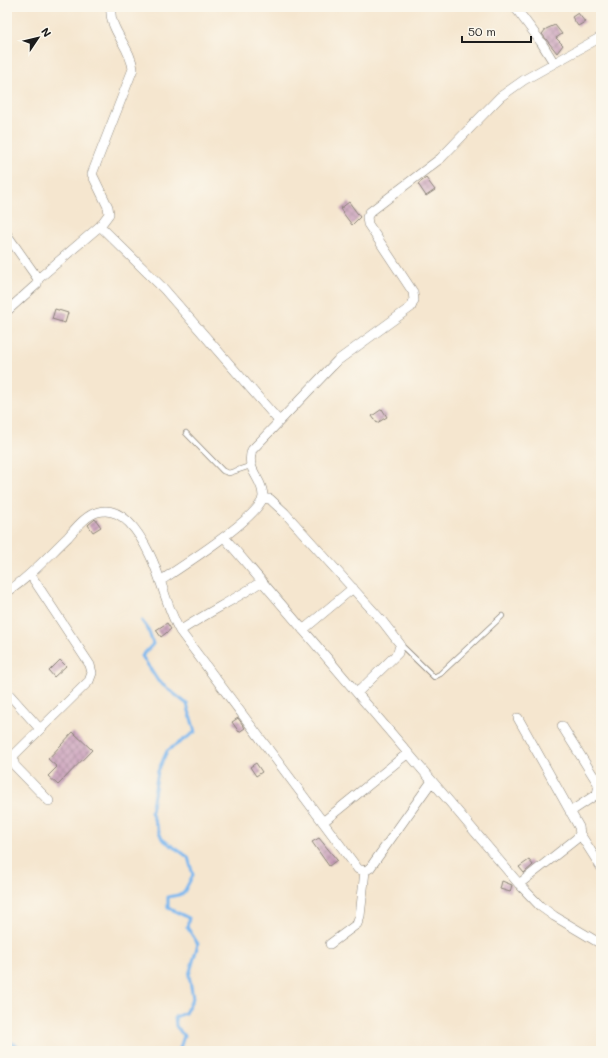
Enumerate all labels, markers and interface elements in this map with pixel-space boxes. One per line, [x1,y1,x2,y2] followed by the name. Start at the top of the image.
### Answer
[18,18,58,58] north arrow
[462,18,531,44] scale bar
[468,23,496,39] text: 50 m
[38,24,55,40] text: N

